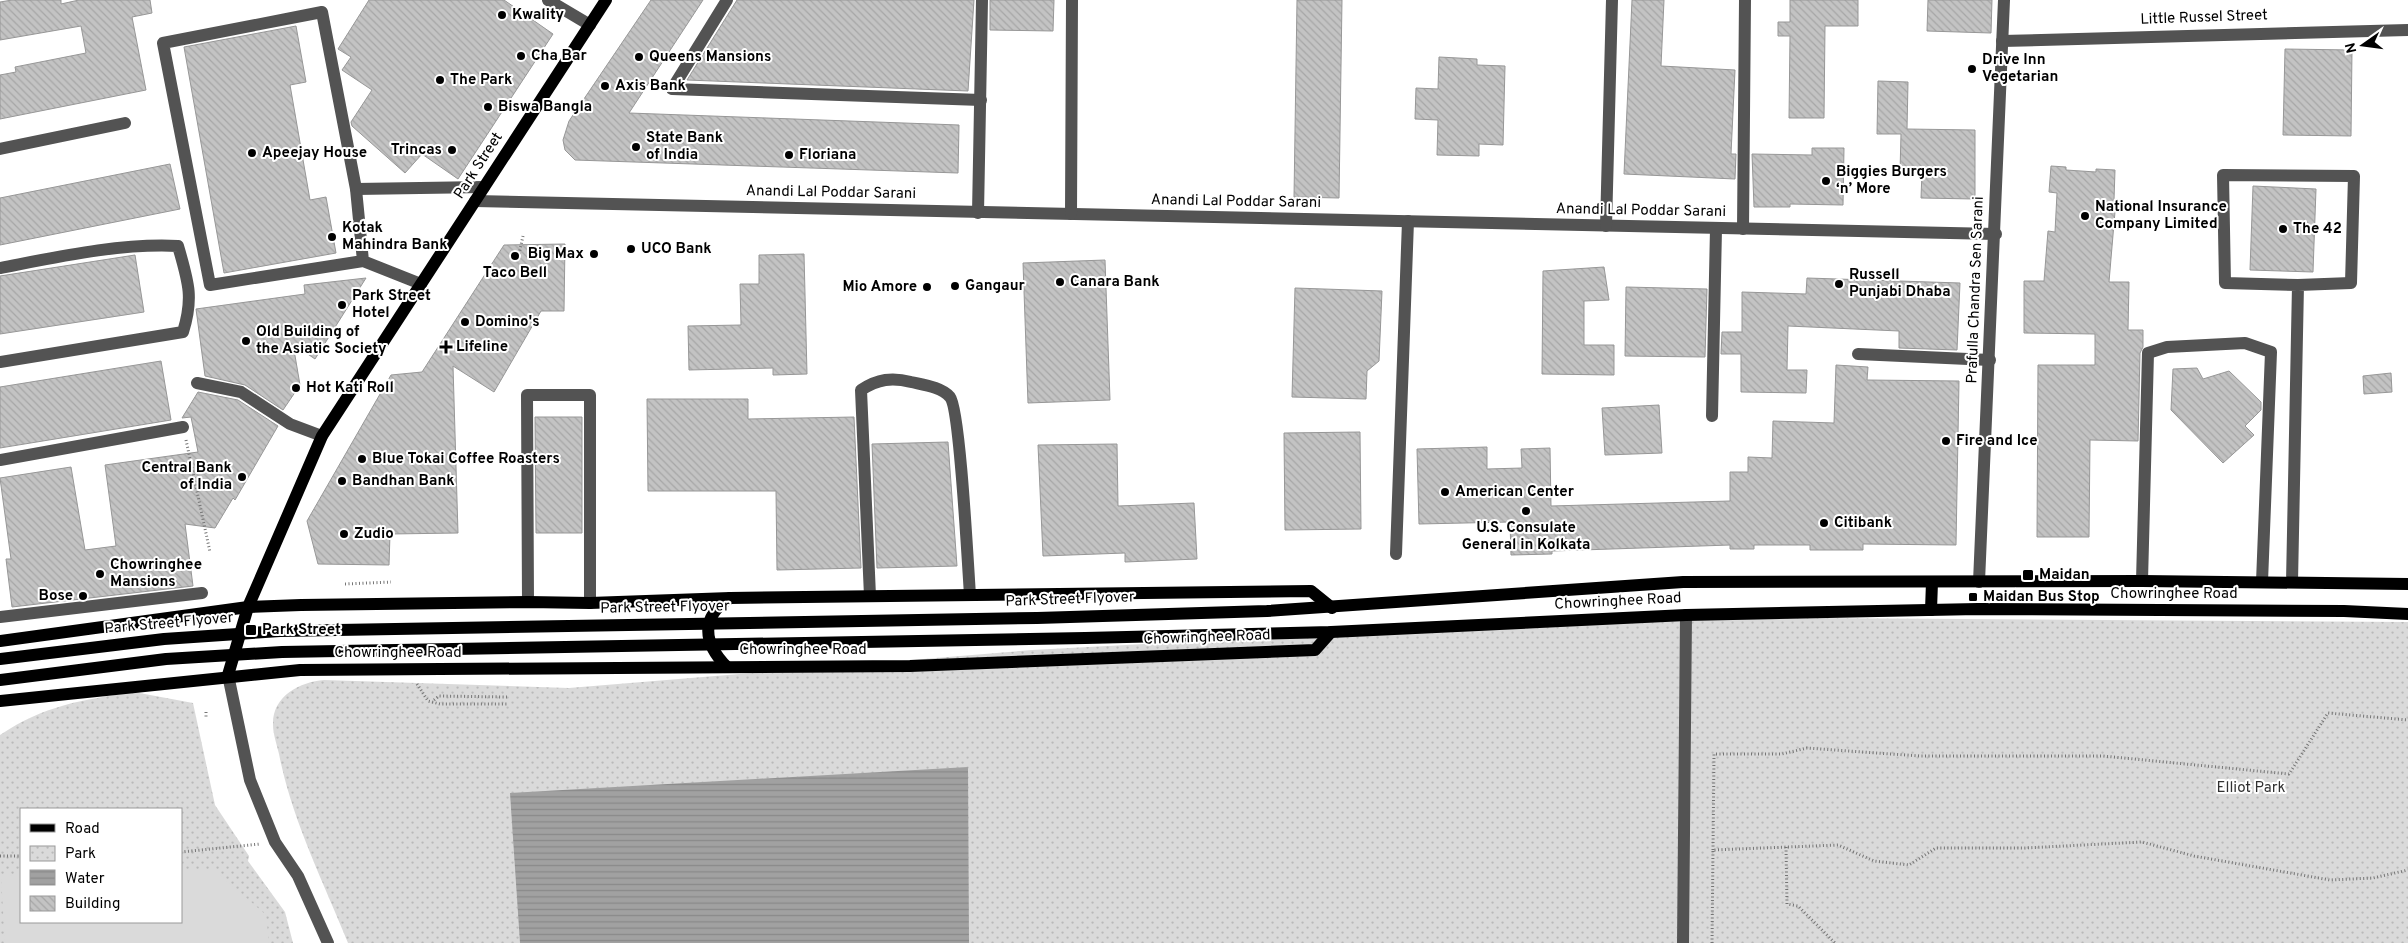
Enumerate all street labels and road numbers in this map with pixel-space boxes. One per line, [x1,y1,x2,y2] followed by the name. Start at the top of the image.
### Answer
[2140,6,2268,30] street label: Little Russel Street
[450,129,508,203] street label: Park Street
[746,182,916,204] street label: Anandi Lal Poddar Sarani
[1151,191,1321,213] street label: Anandi Lal Poddar Sarani
[1963,196,1989,384] street label: Prafulla Chandra Sen Sarani
[1556,200,1726,222] street label: Anandi Lal Poddar Sarani
[2110,585,2238,604] street label: Chowringhee Road
[1005,588,1135,612] street label: Park Street Flyover
[1554,589,1682,615] street label: Chowringhee Road
[600,597,730,619] street label: Park Street Flyover
[104,609,234,639] street label: Park Street Flyover
[1143,626,1271,650] street label: Chowringhee Road
[739,641,867,660] street label: Chowringhee Road
[334,644,462,663] street label: Chowringhee Road

